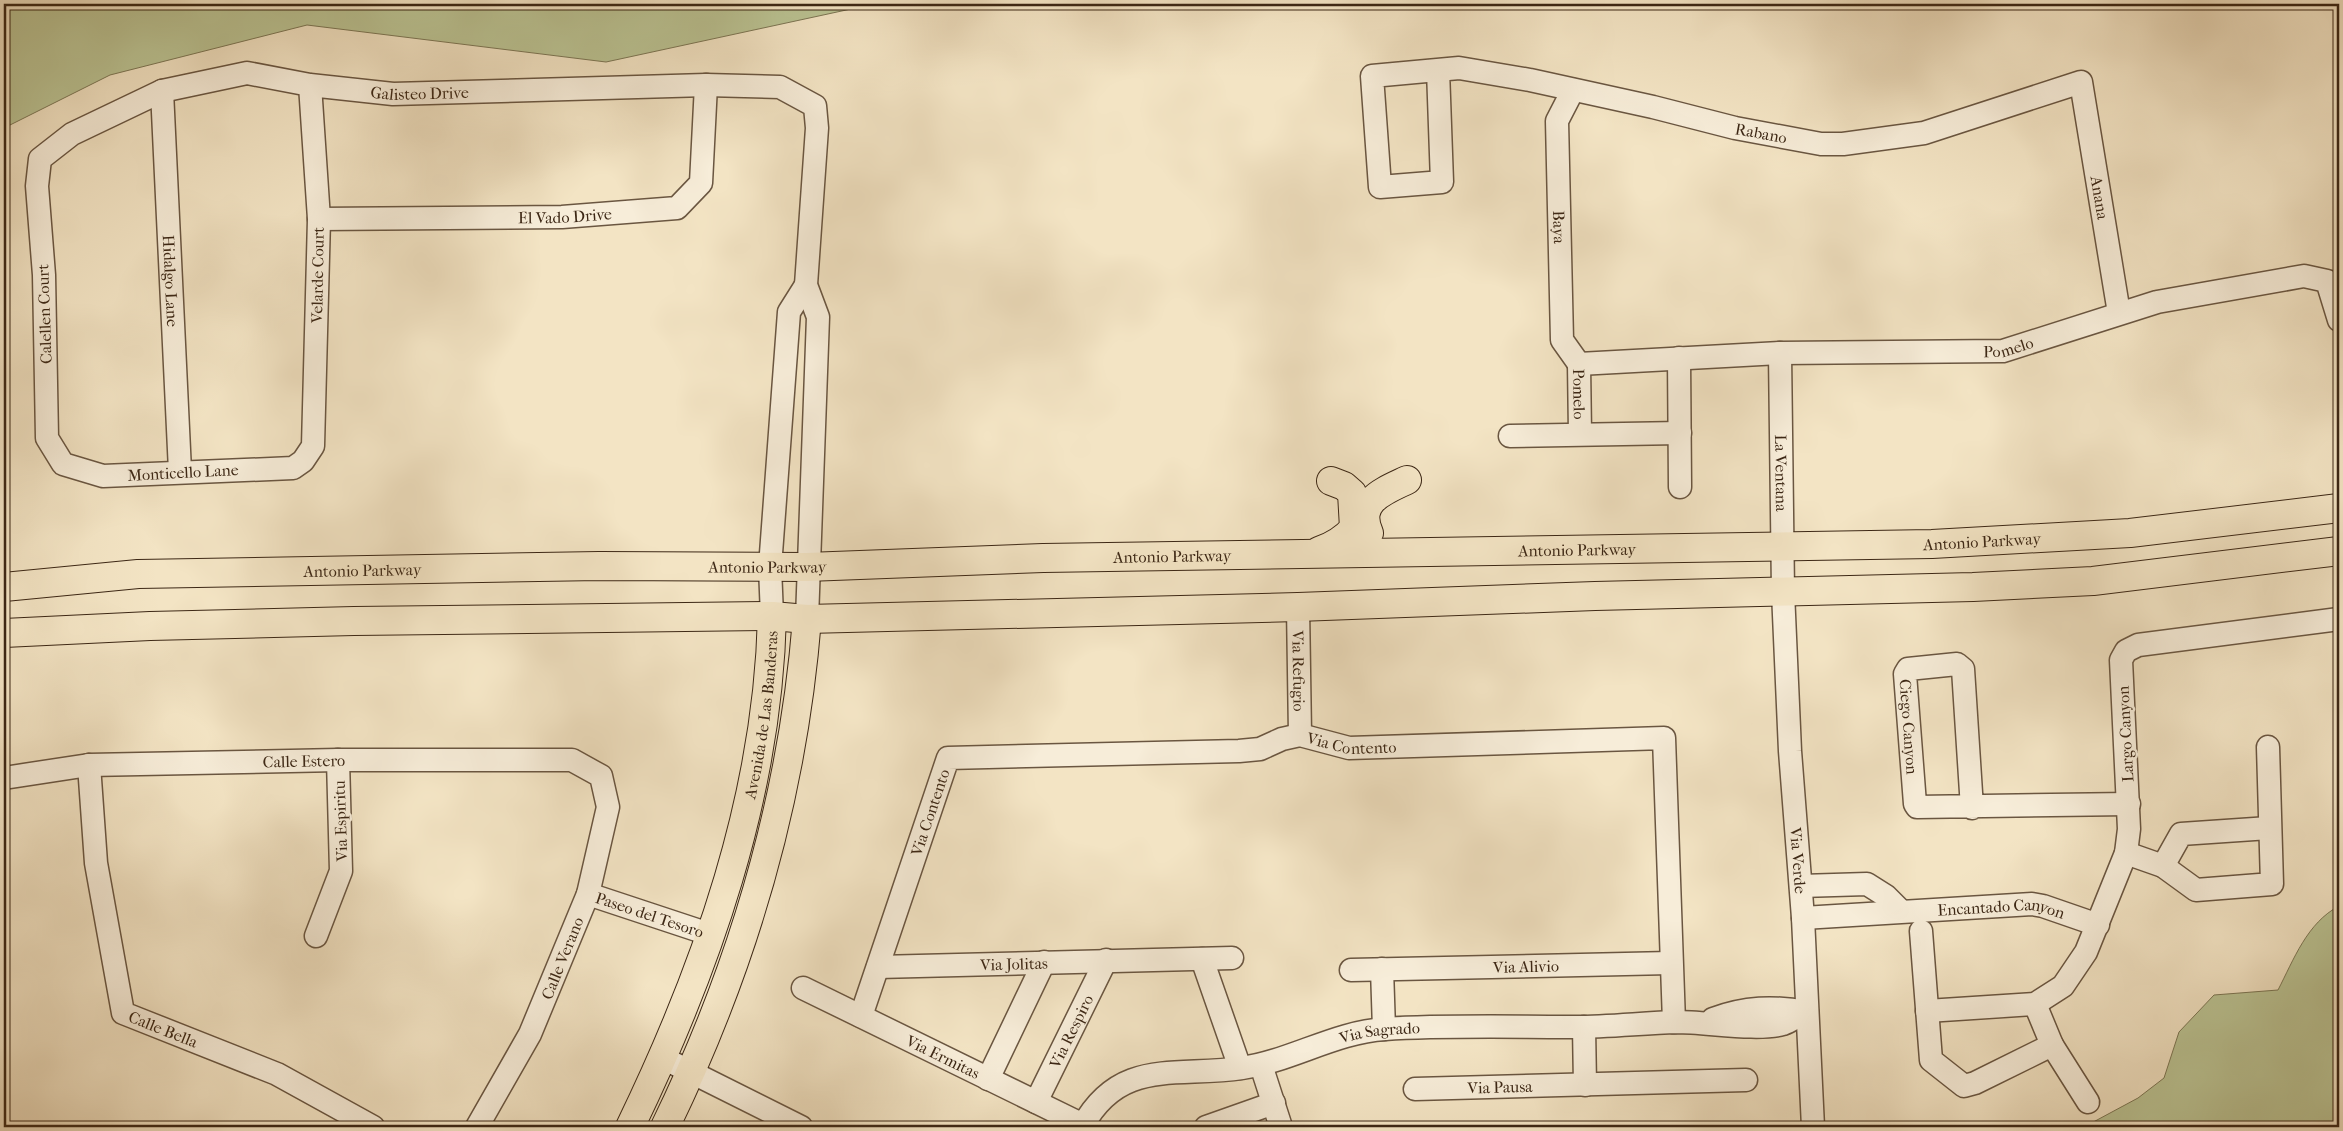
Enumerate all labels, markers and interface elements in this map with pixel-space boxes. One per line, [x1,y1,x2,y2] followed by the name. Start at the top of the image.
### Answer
[370,83,469,104] street label: Galisteo Drive
[1733,119,1788,147] street label: Rabano
[2086,174,2113,221] street label: Anana
[518,204,613,227] street label: El Vado Drive
[1549,210,1569,245] street label: Baya
[307,226,328,324] street label: Velarde Court
[159,234,182,327] street label: Hidalgo Lane
[33,263,56,364] street label: Calellen Court
[1983,333,2036,361] street label: Pomelo
[1569,368,1589,420] street label: Pomelo
[1771,434,1791,512] street label: La Ventana
[127,460,239,485] street label: Monticello Lane
[1922,529,2042,554] street label: Antonio Parkway
[1517,540,1637,561] street label: Antonio Parkway
[1112,546,1232,567] street label: Antonio Parkway
[707,557,827,577] street label: Antonio Parkway
[302,560,422,581] street label: Antonio Parkway
[1288,629,1309,712] street label: Via Refugio
[740,630,782,802] street label: Avenida de Las Banderas
[1895,678,1922,776] street label: Ciego Canyon
[2113,685,2138,783] street label: Largo Canyon
[1304,728,1397,758] street label: Via Contento
[263,751,345,772] street label: Calle Estero
[906,766,954,859] street label: Via Contento
[330,780,351,863] street label: Via Espiritu
[1786,826,1810,895] street label: Via Verde
[593,888,706,942] street label: Paseo del Tesoro
[1937,895,2068,923] street label: Encantado Canyon
[537,914,588,1002] street label: Calle Verano
[979,954,1048,974] street label: Via Jolitas
[1492,956,1559,977] street label: Via Alivio
[1045,992,1097,1072] street label: Via Respiro
[126,1007,201,1052] street label: Calle Bella
[1336,1018,1420,1048] street label: Via Sagrado
[902,1031,983,1083] street label: Via Ermitas
[1466,1077,1533,1098] street label: Via Pausa

